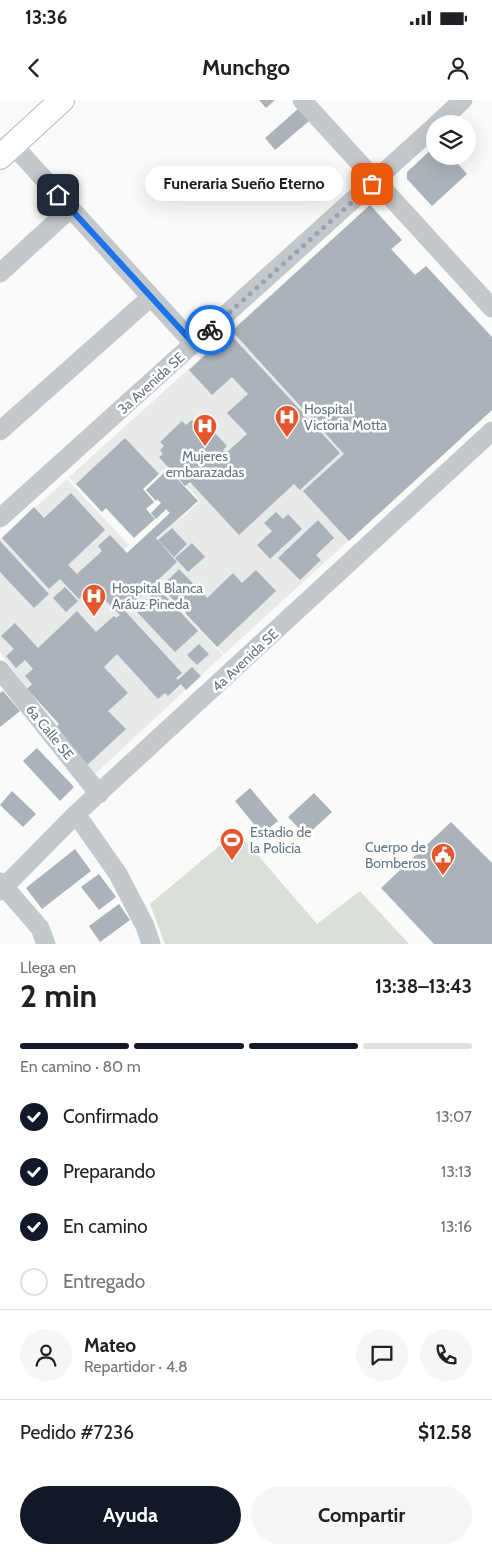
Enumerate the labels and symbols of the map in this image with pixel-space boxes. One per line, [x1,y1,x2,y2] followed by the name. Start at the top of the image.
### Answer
[351,163,393,205] pin
[145,166,342,202] callout: Funeraria Sueño Eterno
[37,174,79,216] pin
[185,305,235,355] courier
[114,348,188,418] street label: 3a Avenida SE
[304,400,387,434] place label: Hospital Victoria Motta
[274,404,300,438] hospital icon: Hospital Victoria Motta
[192,413,218,447] hospital icon: Mujeres embarazadas
[166,447,244,481] place label: Mujeres embarazadas
[112,579,203,613] place label: Hospital Blanca Aráuz Pineda
[81,583,107,617] hospital icon: Hospital Blanca Aráuz Pineda
[208,624,282,695] street label: 4a Avenida SE
[22,701,78,763] street label: 6a Calle SE
[250,823,311,857] place label: Estadio de la Policía
[219,827,245,861] sports icon: Estadio de la Policía
[365,838,426,872] place label: Cuerpo de Bomberos
[430,842,456,876] public building icon: Cuerpo de Bomberos

